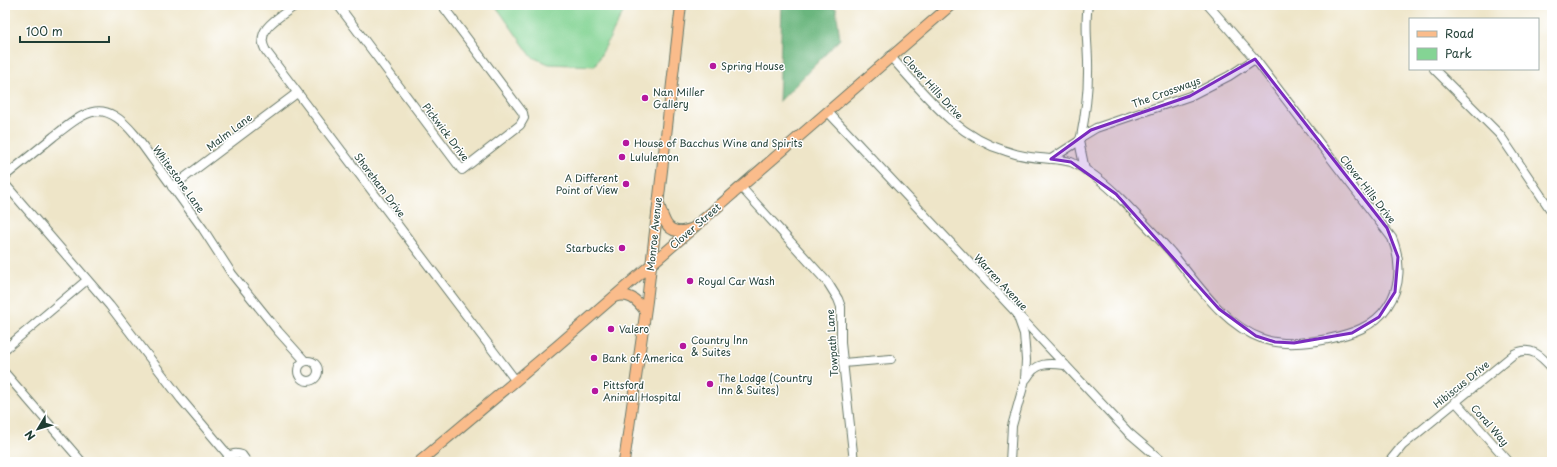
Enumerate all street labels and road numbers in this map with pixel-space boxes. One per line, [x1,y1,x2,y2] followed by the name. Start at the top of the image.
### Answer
[900,51,967,122] street label: Clover Hills Drive
[1129,72,1203,112] street label: The Crossways
[420,100,473,164] street label: Pickwick Drive
[203,109,255,154] street label: Malm Lane
[150,142,209,216] street label: Whitestone Lane
[351,149,410,220] street label: Shoreham Drive
[1337,151,1400,226] street label: Clover Hills Drive
[642,196,665,272] street label: Monroe Avenue
[666,199,724,252] street label: Clover Street
[971,250,1032,314] street label: Warren Avenue
[822,309,841,377] street label: Towpath Lane
[1429,356,1492,411] street label: Hibiscus Drive
[1468,401,1513,449] street label: Coral Way

